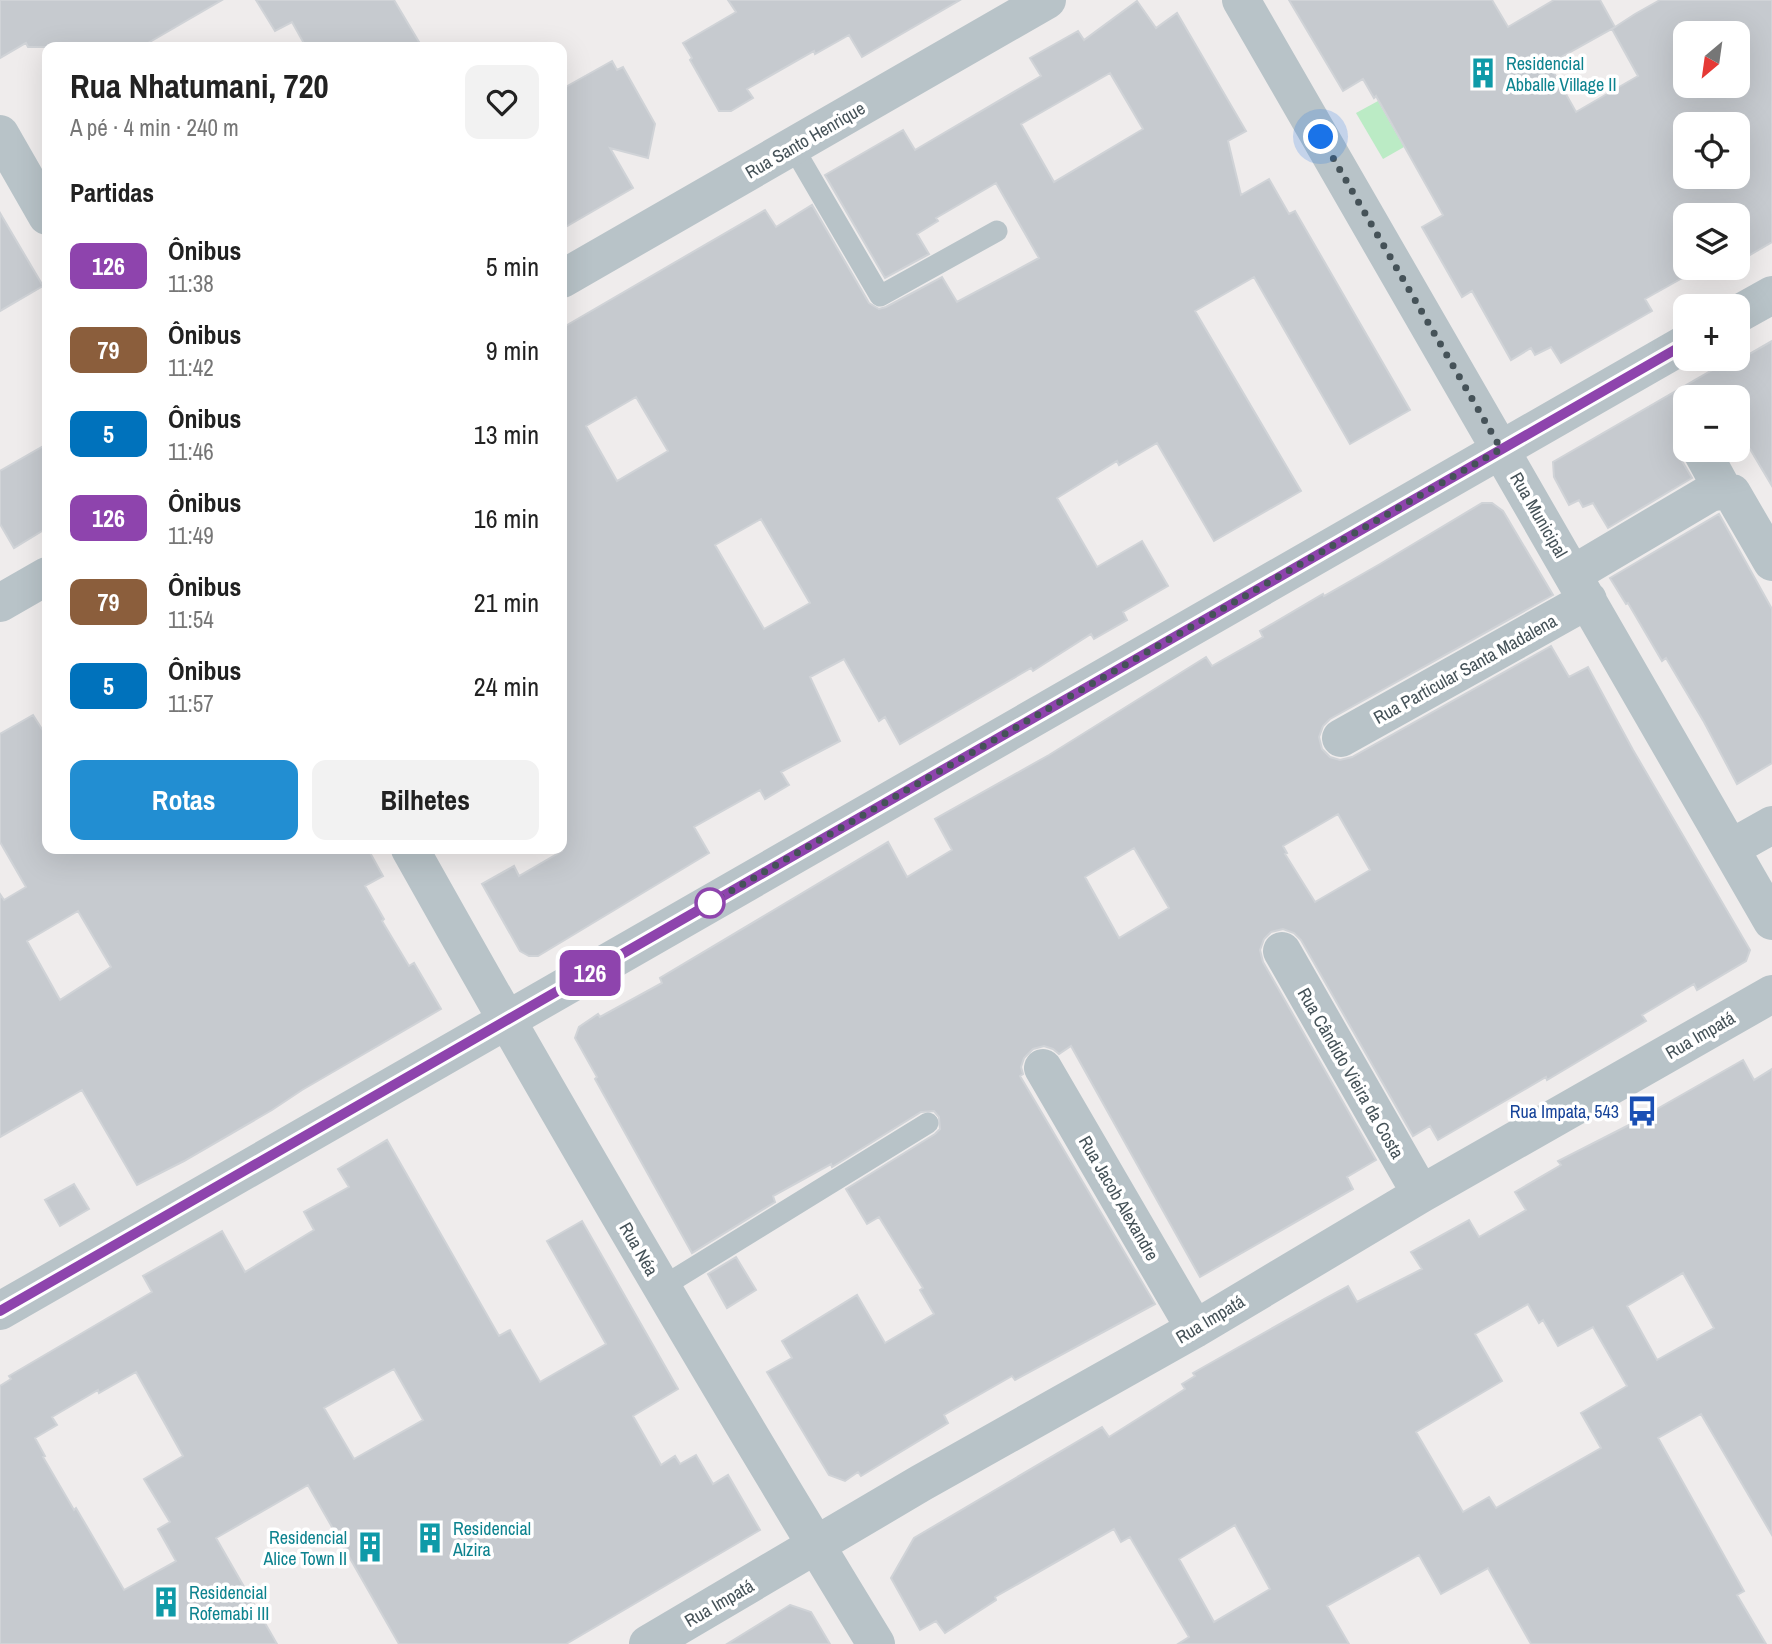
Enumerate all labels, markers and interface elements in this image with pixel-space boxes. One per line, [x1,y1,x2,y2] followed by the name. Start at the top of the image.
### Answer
[1673,21,1750,98] north arrow
[1673,21,1750,462] map controls
[1505,51,1617,97] place label: Residencial Abballe Village II
[1466,56,1500,90] building icon: Residencial Abballe Village II
[70,64,329,108] text: Rua Nhatumani, 720
[465,65,539,139] button: heart
[740,96,870,184] street label: Rua Santo Henrique
[70,112,239,143] text: A pé · 4 min · 240 m
[1673,112,1750,189] button: locate
[1303,119,1338,154] your location
[70,175,154,210] text: Partidas
[1673,203,1750,280] button: layers
[168,233,241,268] text: Ônibus
[486,249,539,284] text: 5 min
[92,250,125,282] text: 126
[168,268,214,299] text: 11:38
[1673,294,1750,371] button: +
[168,317,241,352] text: Ônibus
[486,333,539,368] text: 9 min
[98,334,119,366] text: 79
[168,352,214,383] text: 11:42
[1673,385,1750,462] button: −
[168,401,241,436] text: Ônibus
[474,417,539,452] text: 13 min
[103,418,114,450] text: 5
[168,436,214,467] text: 11:46
[1504,468,1574,562] street label: Rua Municipal
[168,485,241,520] text: Ônibus
[474,501,539,536] text: 16 min
[92,502,125,534] text: 126
[168,520,214,551] text: 11:49
[168,569,241,604] text: Ônibus
[474,585,539,620] text: 21 min
[98,586,119,618] text: 79
[168,604,214,635] text: 11:54
[1369,608,1561,730] street label: Rua Particular Santa Madalena
[168,653,241,688] text: Ônibus
[474,669,539,704] text: 24 min
[103,670,114,702] text: 5
[168,688,214,719] text: 11:57
[70,760,298,840] button: Rotas
[312,760,539,840] button: Bilhetes
[695,888,725,918] unlabelled marker
[550,950,630,996] line badge: 126
[574,957,606,989] text: 126
[1292,983,1410,1163] street label: Rua Cândido Vieira da Costa
[1661,1005,1739,1065] street label: Rua Impatá
[1625,1094,1659,1128] bus stop icon: Rua Impata, 543
[1510,1099,1619,1124] place label: Rua Impata, 543
[1073,1131,1165,1265] street label: Rua Jacob Alexandre
[614,1218,664,1280] street label: Rua Néa
[1171,1289,1249,1349] street label: Rua Impatá
[452,1516,531,1562] place label: Residencial Alzira
[413,1521,447,1555] building icon: Residencial Alzira
[263,1525,347,1571] place label: Residencial Alice Town II
[353,1530,387,1564] building icon: Residencial Alice Town II
[680,1573,758,1633] street label: Rua Impatá
[189,1580,269,1626] place label: Residencial Rofemabi III
[149,1585,183,1619] building icon: Residencial Rofemabi III

